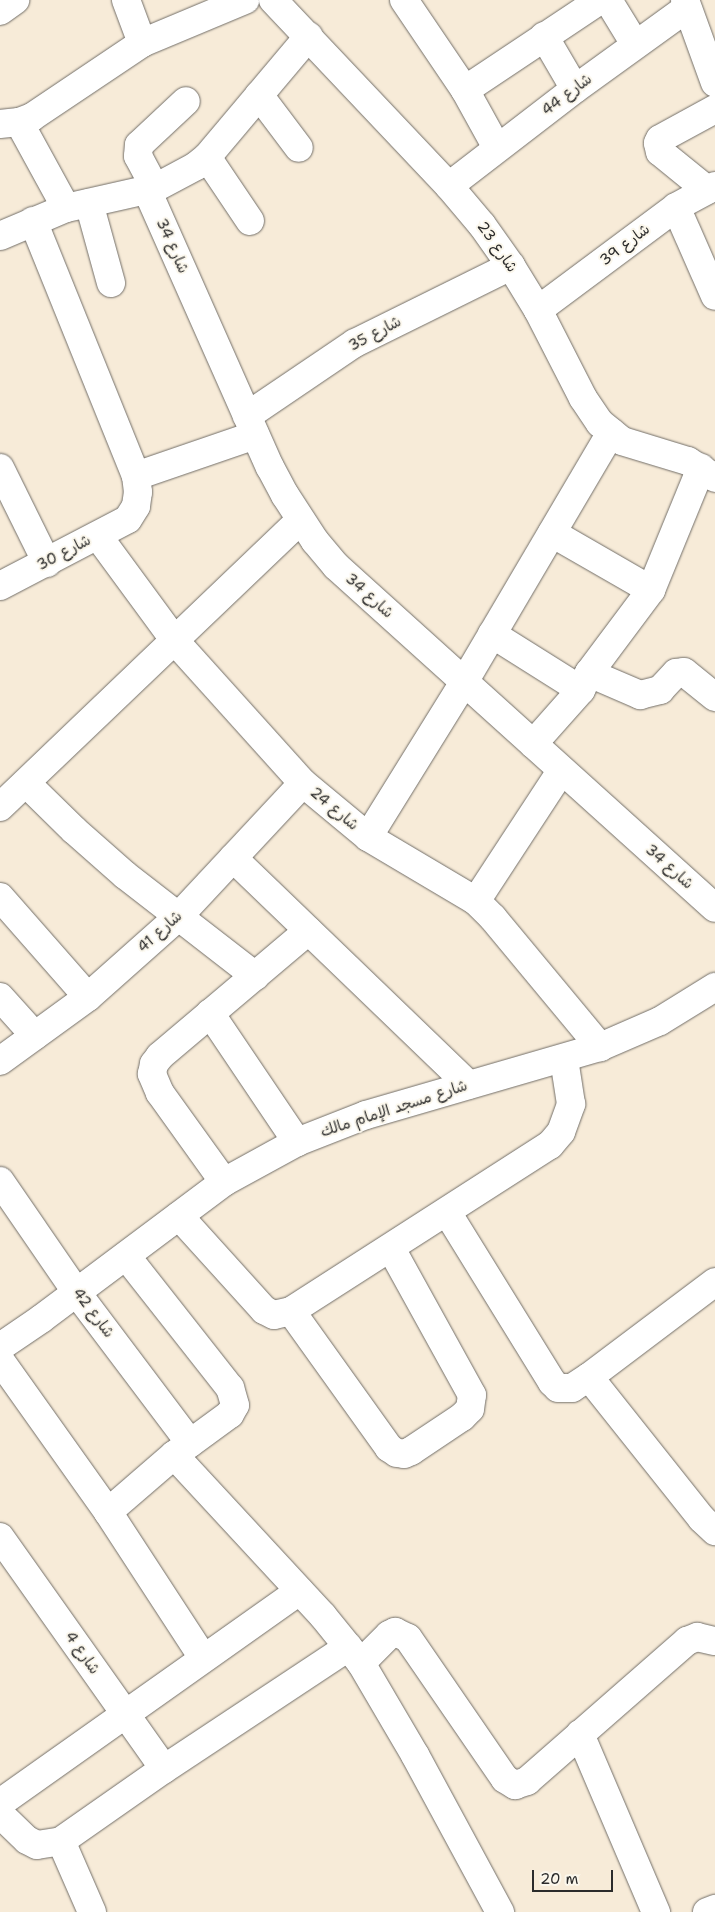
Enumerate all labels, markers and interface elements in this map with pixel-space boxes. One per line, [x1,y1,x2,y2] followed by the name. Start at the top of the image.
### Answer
[538,70,596,120] street label: شارع 44
[152,216,192,276] street label: شارع 34
[473,218,521,276] street label: شارع 23
[597,220,653,270] street label: شارع 39
[346,313,404,355] street label: شارع 35
[34,531,94,575] street label: شارع 30
[341,570,397,622] street label: شارع 34
[306,784,362,834] street label: شارع 24
[641,841,697,893] street label: شارع 34
[134,907,186,957] street label: شارع 41
[318,1077,470,1141] street label: شارع مسجد الإمام مالك
[69,1285,117,1341] street label: شارع 42
[61,1628,103,1678] street label: شارع 4
[535,1860,616,1892] scale bar
[540,1869,579,1889] text: 20 m

